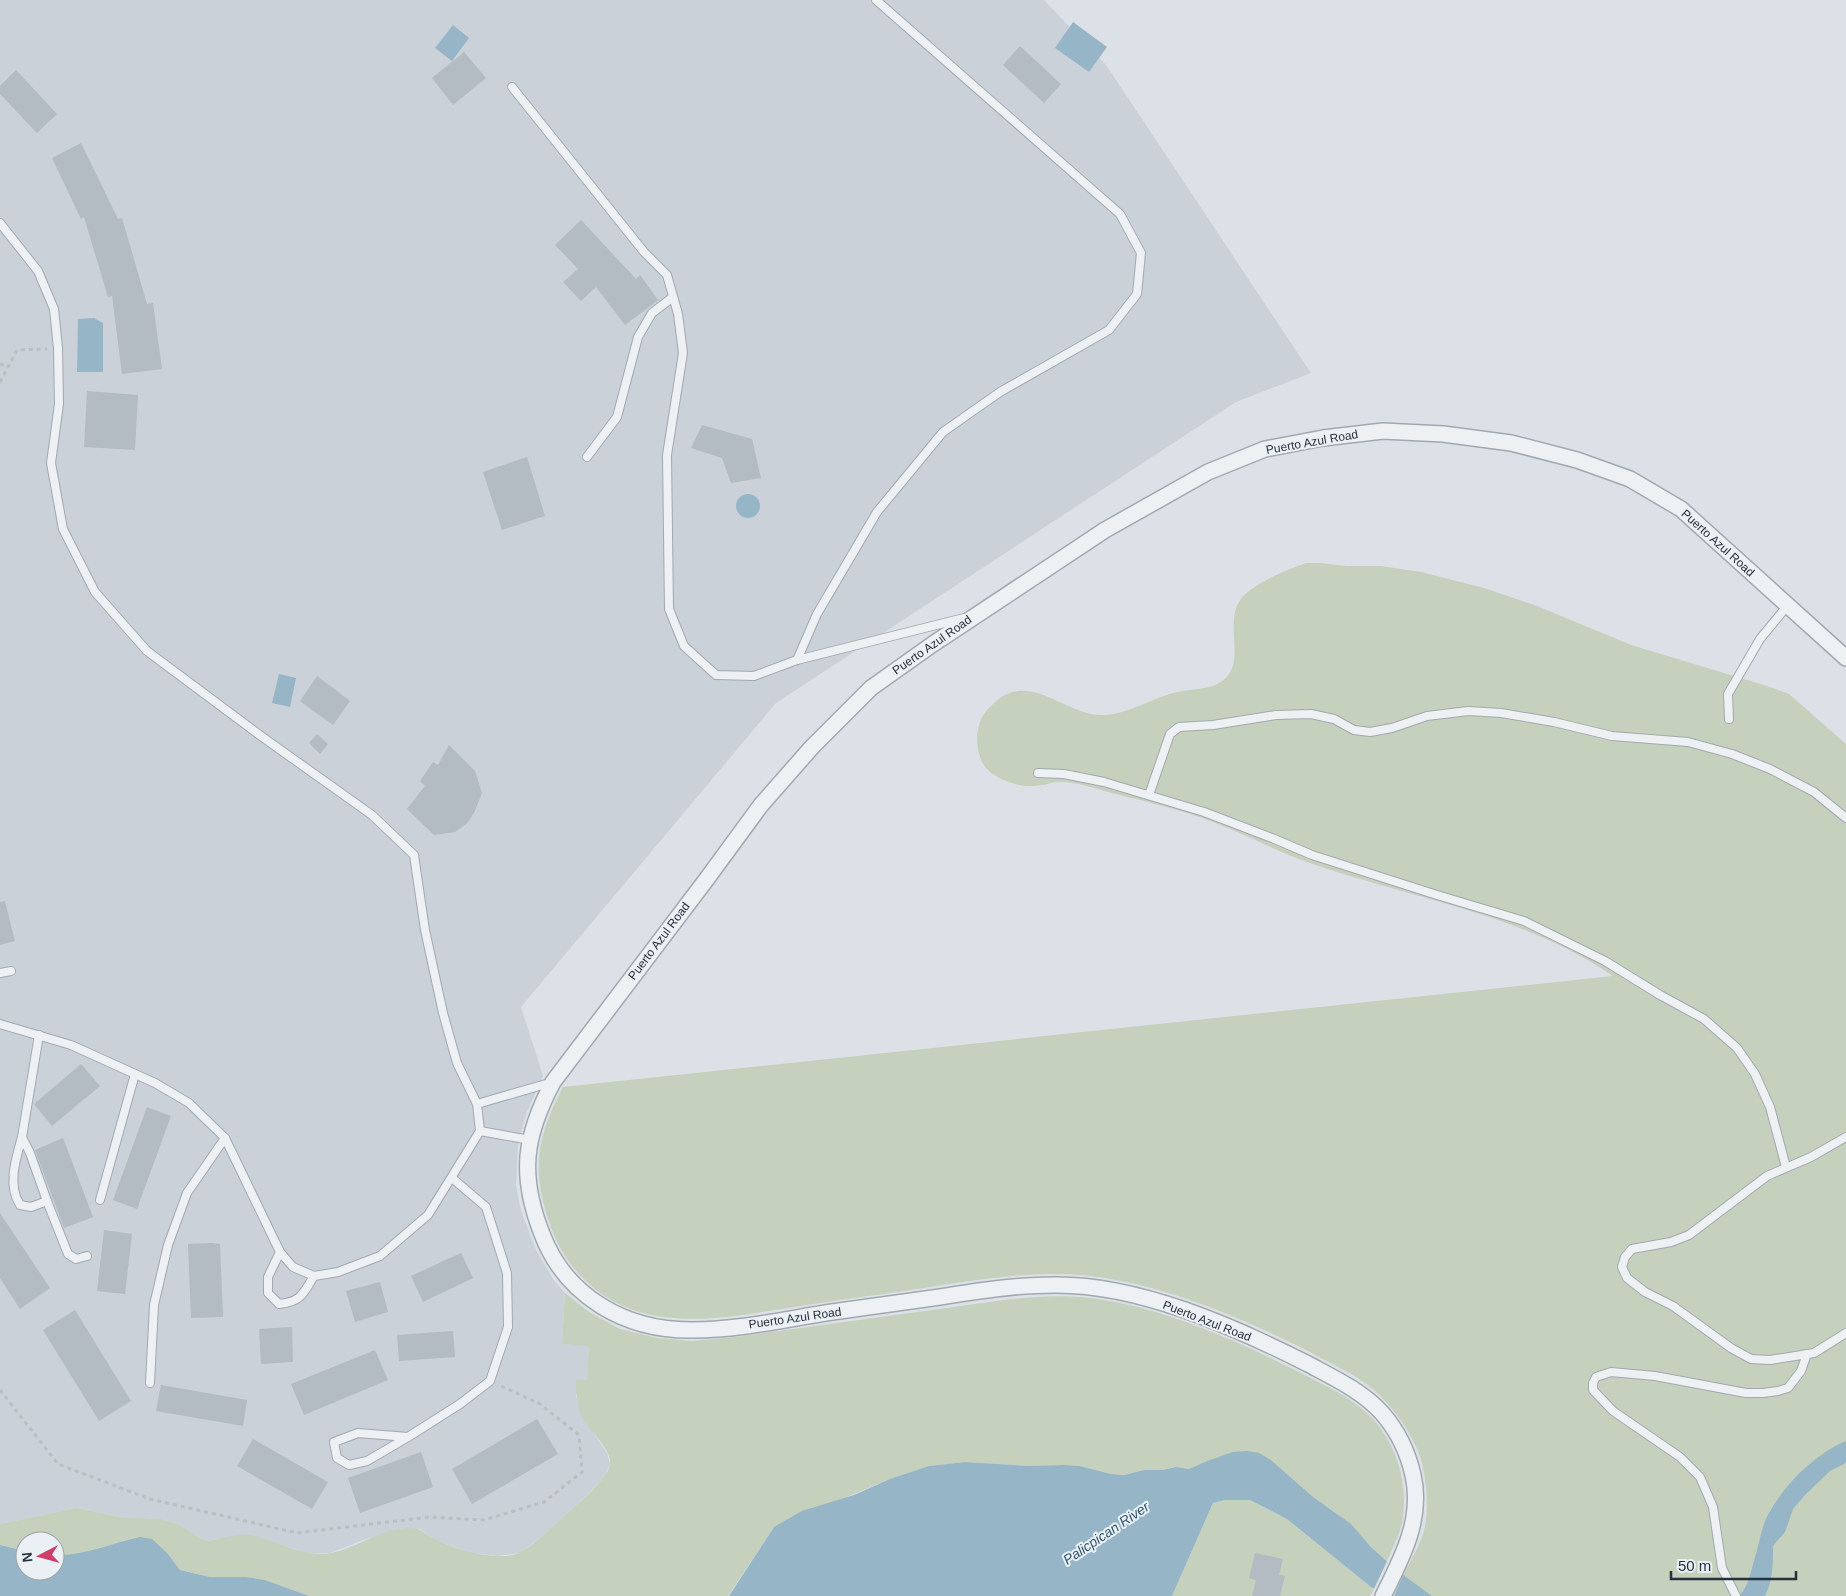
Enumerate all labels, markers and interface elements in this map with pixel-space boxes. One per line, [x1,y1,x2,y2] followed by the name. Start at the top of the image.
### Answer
[1265,427,1359,457] street label: Puerto Azul Road
[1679,507,1757,579] street label: Puerto Azul Road
[890,612,974,678] street label: Puerto Azul Road
[625,899,693,983] street label: Puerto Azul Road
[1161,1298,1253,1344] street label: Puerto Azul Road
[748,1305,842,1331] street label: Puerto Azul Road
[1060,1498,1153,1568] water label: Palicpican River
[15,1531,65,1581] north arrow
[1671,1548,1796,1580] scale bar
[19,1551,36,1563] text: N
[1678,1557,1711,1574] text: 50 m

